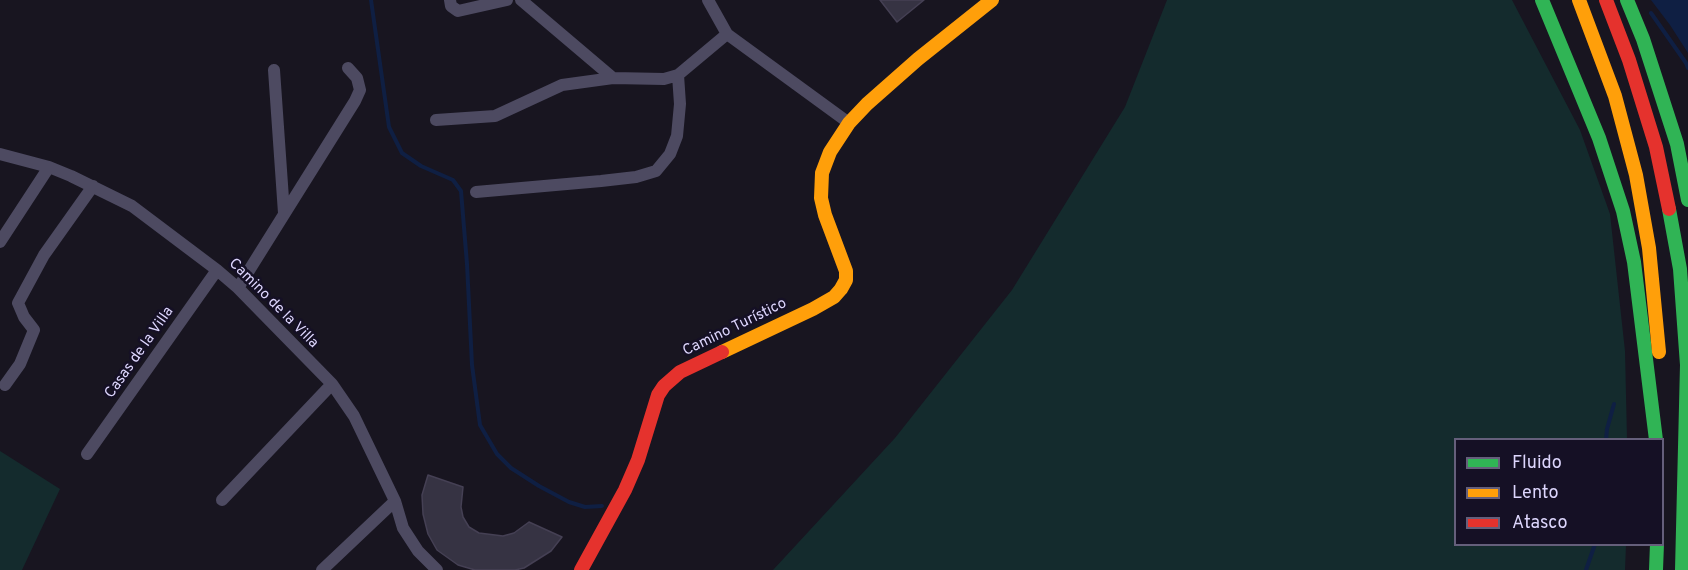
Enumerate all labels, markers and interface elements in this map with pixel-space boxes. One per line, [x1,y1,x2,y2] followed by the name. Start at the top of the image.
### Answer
[224,255,322,353] street label: Camino de la Villa
[680,295,790,361] street label: Camino Turístico
[102,304,178,402] street label: Casas de la Villa
[1454,438,1664,546] legend
[1512,452,1562,475] text: Fluido
[1512,482,1558,505] text: Lento
[1512,512,1568,535] text: Atasco

